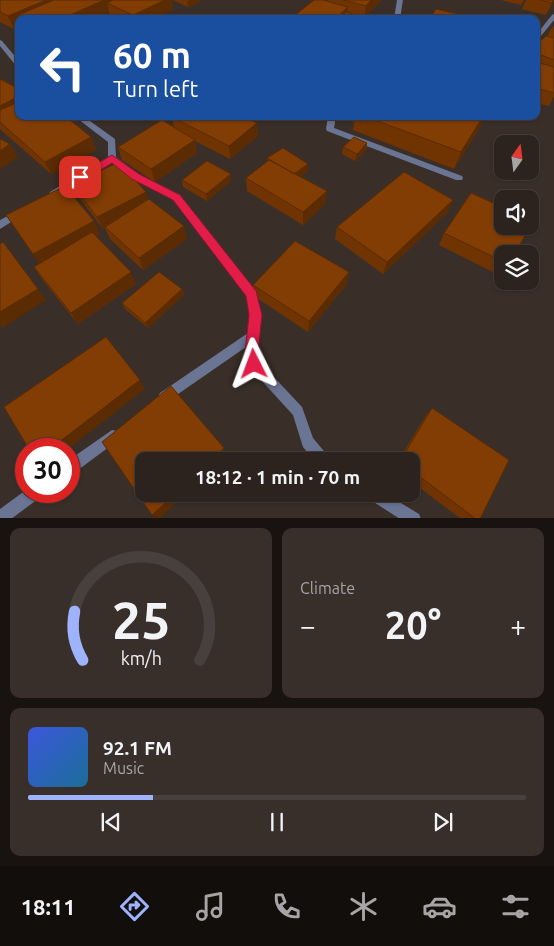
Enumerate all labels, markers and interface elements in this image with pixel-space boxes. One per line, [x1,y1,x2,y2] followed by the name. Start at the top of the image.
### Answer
[30,35,95,100] icon: left
[113,35,191,75] text: 60 m
[113,76,198,101] text: Turn left
[494,135,539,180] north arrow
[494,135,539,290] map controls
[59,156,101,198] pin
[66,163,94,191] icon: arrive
[494,190,539,235] button: sound
[494,245,539,290] button: layers
[227,337,279,389] position arrow
[15,438,80,503] speed limit sign: 30
[195,466,360,488] text: 18:12 · 1 min · 70 m
[300,579,355,597] text: Climate
[112,591,170,649] text: 25
[385,604,441,646] text: 20°
[300,610,316,641] text: −
[510,610,526,641] text: +
[120,648,162,668] text: km/h
[103,737,172,759] text: 92.1 FM
[103,759,144,777] text: Music
[97,808,125,836] icon: previous
[263,808,291,836] icon: pause
[429,808,457,836] icon: next
[117,889,152,924] icon: directions
[193,889,228,924] icon: music
[269,889,304,924] icon: phone
[346,889,381,924] icon: climate
[422,889,457,924] icon: car
[498,889,533,924] icon: filters
[21,894,76,919] text: 18:11

